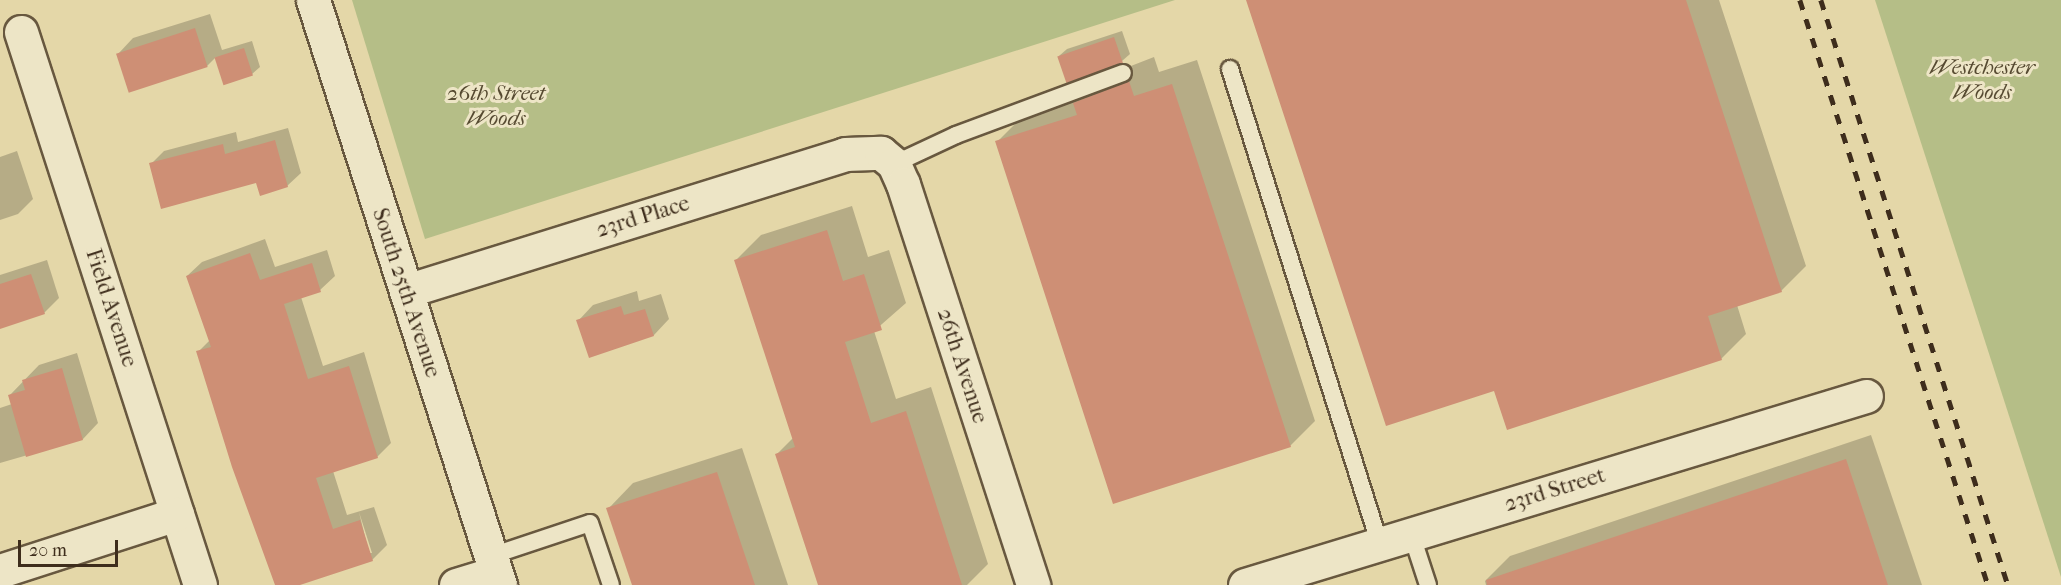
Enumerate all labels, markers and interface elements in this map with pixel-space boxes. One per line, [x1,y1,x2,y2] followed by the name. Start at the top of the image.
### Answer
[1929,54,2035,106] park label: Westchester Woods
[447,80,545,132] park label: 26th Street Woods
[593,190,693,244] street label: 23rd Place
[366,205,446,381] street label: South 25th Avenue
[80,246,142,370] street label: Field Avenue
[931,305,993,427] street label: 26th Avenue
[1501,462,1609,518] street label: 23rd Street
[21,528,122,566] scale bar
[29,540,67,561] text: 20 m

